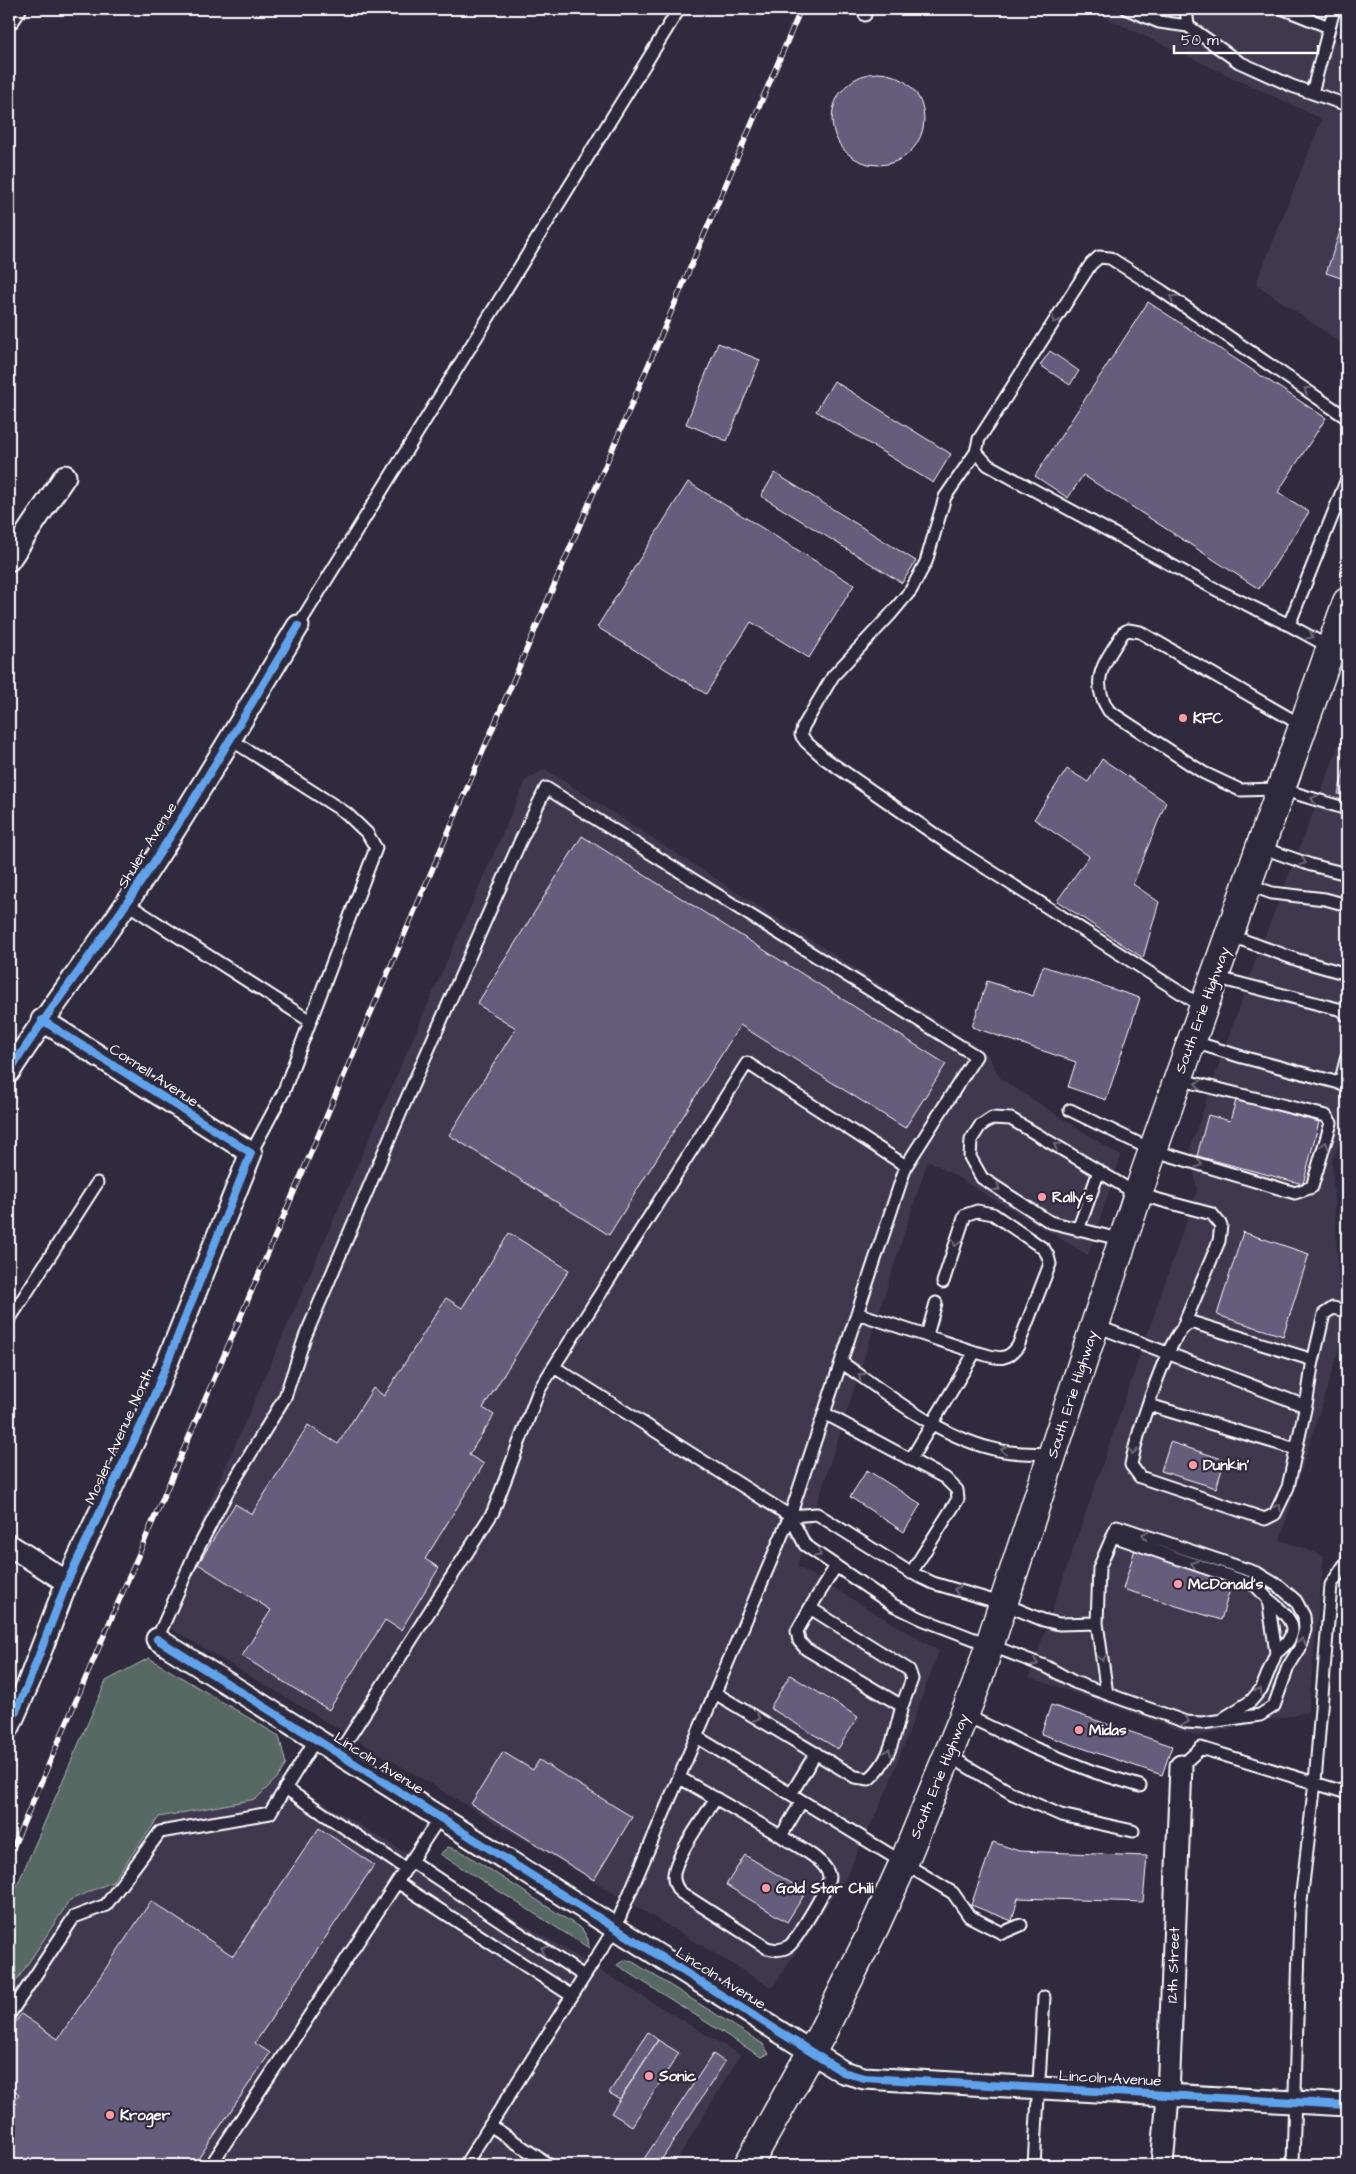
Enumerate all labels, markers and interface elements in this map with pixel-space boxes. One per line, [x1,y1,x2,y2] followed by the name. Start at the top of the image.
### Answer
[1174,22,1317,54] scale bar
[1181,30,1219,51] text: 50 m
[1169,295,1179,304] one-way arrow
[1052,314,1061,323] one-way arrow
[1303,387,1313,396] one-way arrow
[1305,630,1314,640] one-way arrow
[1193,708,1223,729] place label: KFC
[1177,712,1189,724] marker: KFC
[1310,794,1318,805] one-way arrow
[113,798,182,892] street label: Shuler Avenue
[1298,856,1307,866] one-way arrow
[1170,944,1236,1077] street label: South Erie Highway
[105,1039,202,1112] street label: Cornell Avenue
[1194,1079,1203,1090] one-way arrow
[1319,1141,1329,1149] one-way arrow
[1054,1142,1063,1152] one-way arrow
[1194,1159,1203,1169] one-way arrow
[992,1182,1001,1191] one-way arrow
[1052,1187,1094,1209] place label: Rally's
[1036,1191,1048,1203] marker: Rally's
[951,1238,961,1246] one-way arrow
[1042,1328,1104,1461] street label: South Erie Highway
[80,1364,159,1508] street label: Mosler Avenue North
[857,1373,867,1382] one-way arrow
[999,1445,1007,1456] one-way arrow
[1129,1447,1139,1456] one-way arrow
[1203,1455,1250,1476] place label: Dunkin'
[1187,1459,1199,1471] marker: Dunkin'
[1272,1503,1282,1512] one-way arrow
[1141,1531,1149,1541] one-way arrow
[812,1548,822,1557] one-way arrow
[1190,1560,1199,1570] one-way arrow
[1188,1574,1264,1595] place label: McDonald's
[1172,1578,1184,1590] marker: McDonald's
[954,1586,962,1596] one-way arrow
[1296,1637,1306,1646] one-way arrow
[1096,1655,1107,1663] one-way arrow
[1030,1656,1039,1667] one-way arrow
[1253,1687,1262,1697] one-way arrow
[905,1710,975,1842] street label: South Erie Highway
[752,1712,761,1722] one-way arrow
[1182,1715,1191,1726] one-way arrow
[1089,1720,1127,1741] place label: Midas
[1073,1724,1085,1736] marker: Midas
[330,1727,428,1800] street label: Lincoln Avenue
[882,1748,892,1757] one-way arrow
[776,1878,874,1899] place label: Gold Star Chili
[760,1882,772,1894] marker: Gold Star Chili
[1162,1927,1185,2004] street label: 12th Street
[672,1942,770,2015] street label: Lincoln Avenue
[540,1946,549,1956] one-way arrow
[1058,2065,1162,2092] street label: Lincoln Avenue
[658,2066,697,2087] place label: Sonic
[643,2070,655,2082] marker: Sonic
[120,2105,171,2128] place label: Kroger
[104,2109,116,2121] marker: Kroger

